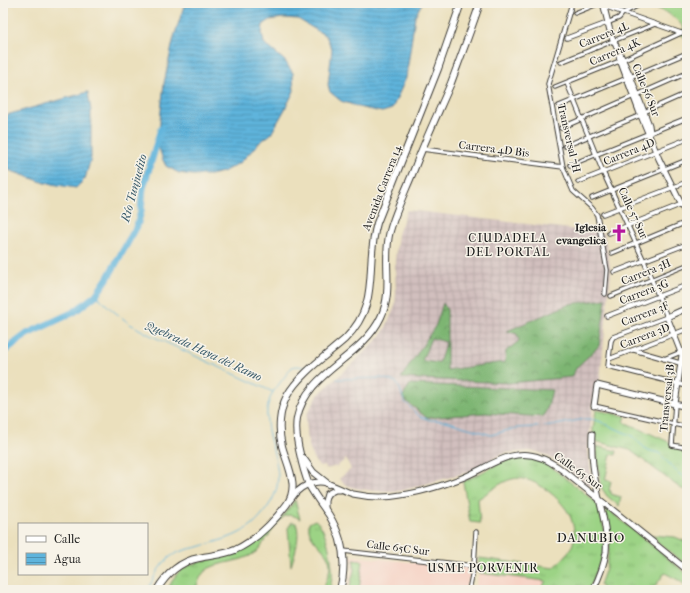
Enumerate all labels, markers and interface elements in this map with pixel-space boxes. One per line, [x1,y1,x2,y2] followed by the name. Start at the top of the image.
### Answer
[577,19,631,51] street label: Carrera 4L
[588,35,643,69] street label: Carrera 4K
[629,62,663,119] street label: Calle 56 Sur
[555,102,583,174] street label: Transversal 7H
[601,136,657,168] street label: Carrera 4D
[458,138,530,160] street label: Carrera 4D Bis
[359,143,404,233] street label: Avenida Carrera 14
[118,153,150,224] water label: Río Tunjuelito
[615,185,651,241] street label: Calle 57 Sur
[556,221,607,247] place label: Iglesia evangelica
[609,223,629,243] church icon: Iglesia evangelica
[466,231,550,259] district label: CIUDADELA DEL PORTAL
[619,256,673,288] street label: Carrera 3H
[618,277,671,307] street label: Carrera 3G
[619,299,671,329] street label: Carrera 3F
[142,317,264,385] water label: Quebrada Haya del Ramo
[618,321,672,351] street label: Carrera 3D
[657,363,677,433] street label: Transversal 3B
[552,449,605,493] street label: Calle 65 Sur
[18,523,148,575] legend
[557,530,625,545] district label: DANUBIO
[54,532,80,546] text: Calle
[366,538,431,558] street label: Calle 65C Sur
[53,552,81,566] text: Agua
[427,561,539,575] district label: USME PORVENIR

